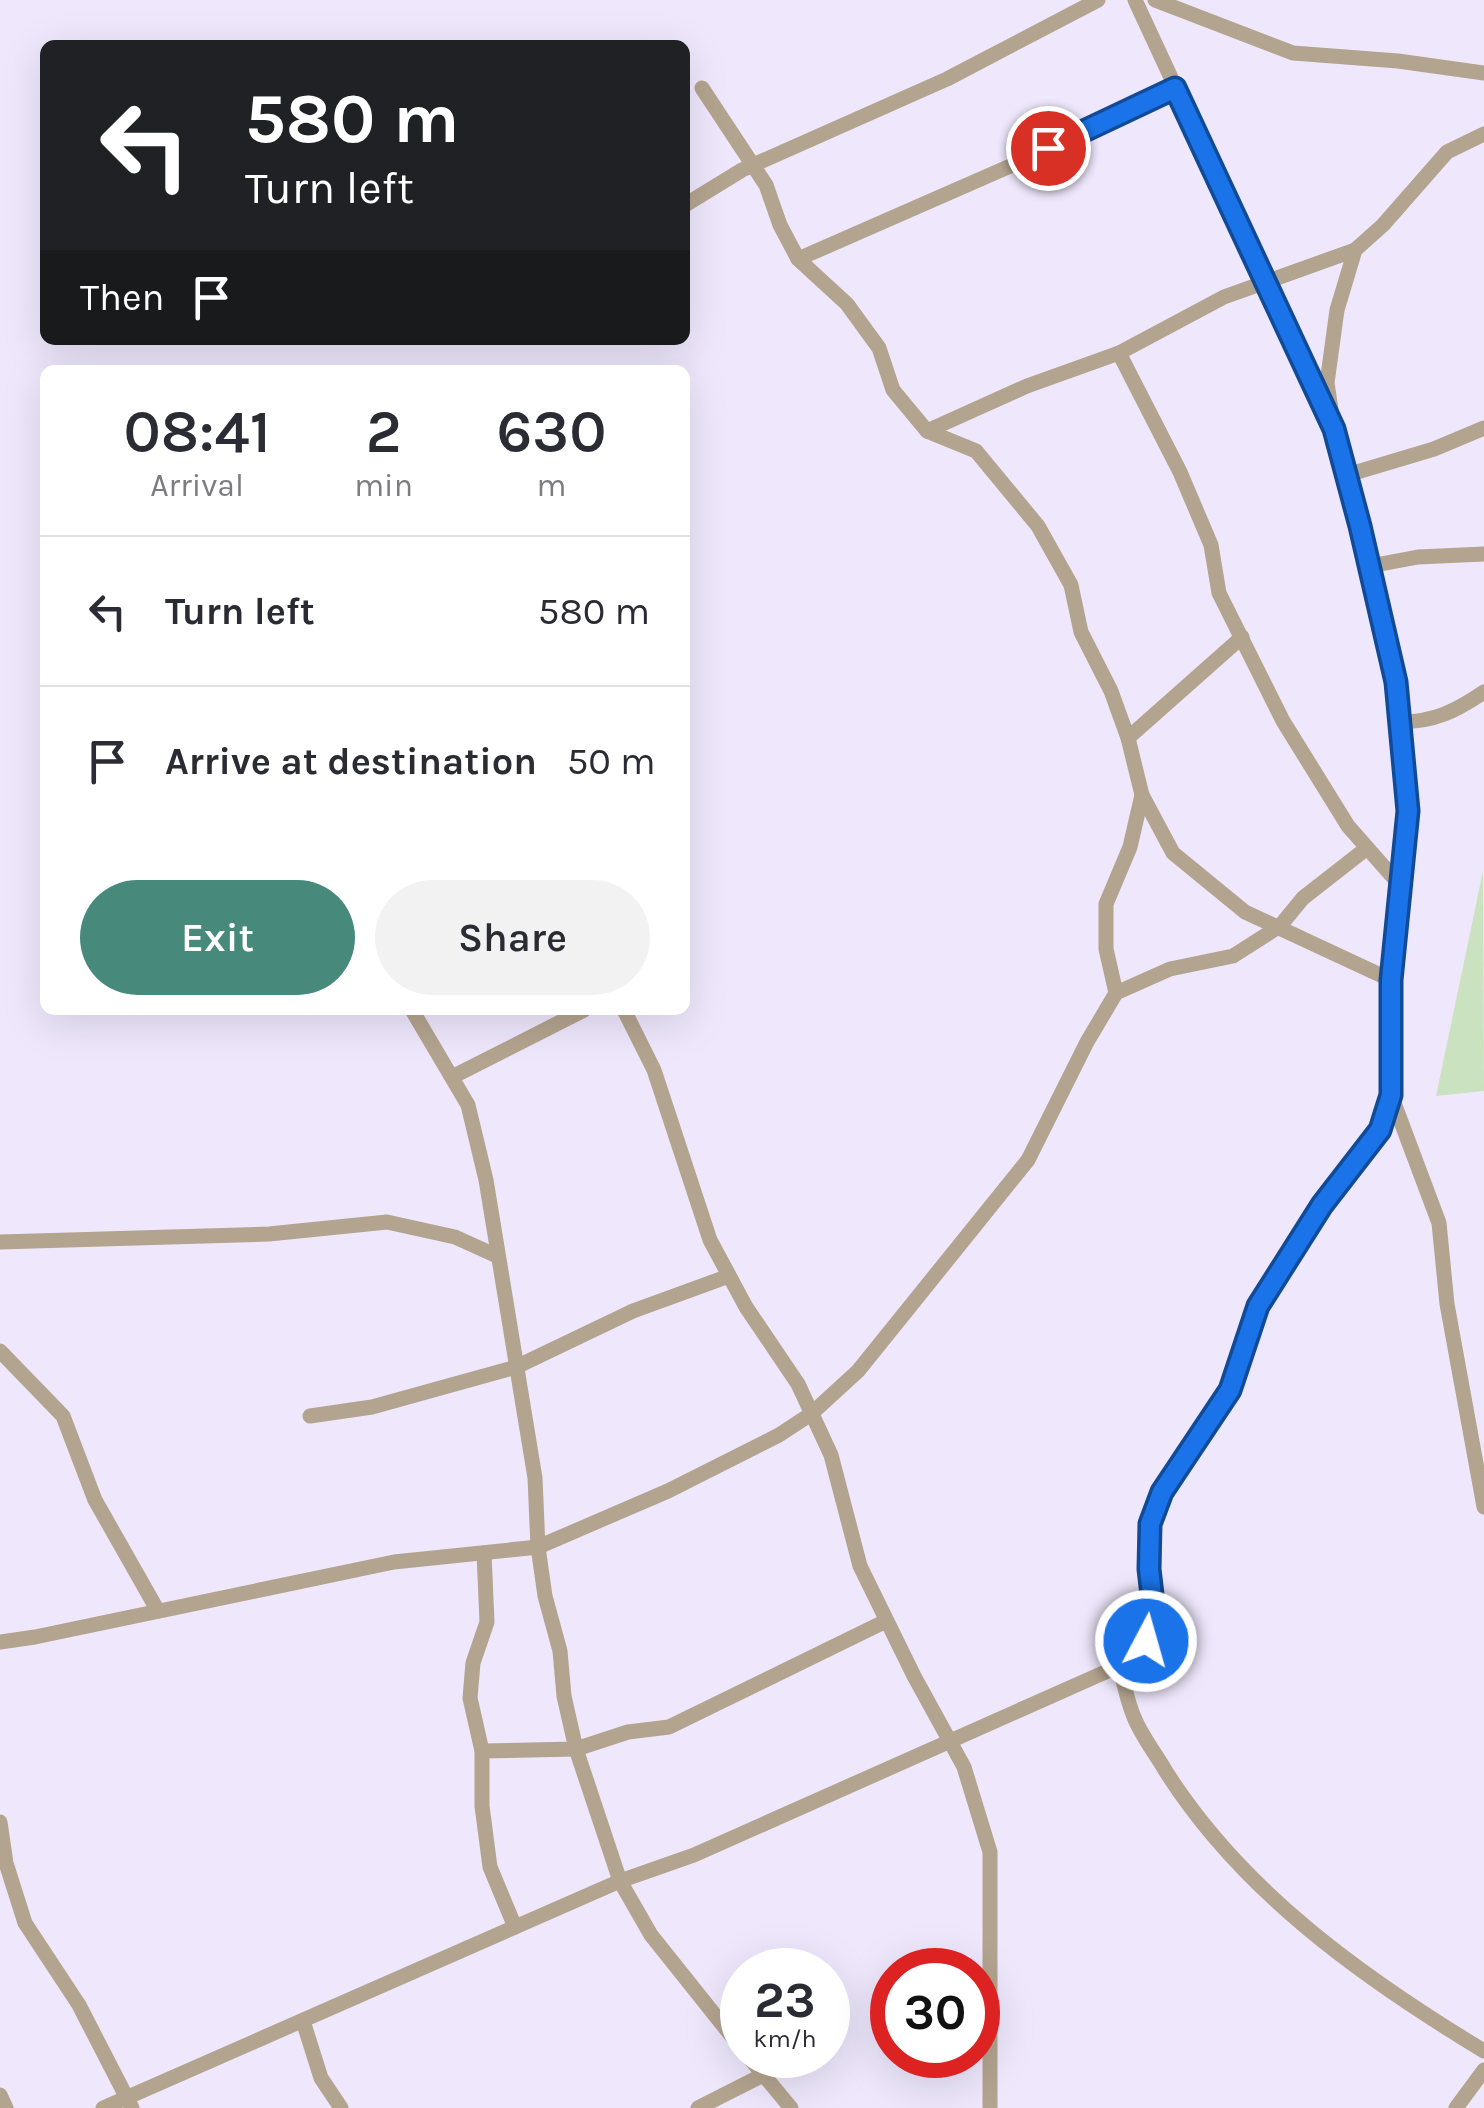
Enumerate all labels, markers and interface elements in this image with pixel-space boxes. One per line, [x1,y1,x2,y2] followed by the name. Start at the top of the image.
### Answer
[245,78,459,160] text: 580 m
[80,80,210,210] icon: left
[1006,106,1091,191] pin
[1021,121,1076,176] icon: arrive
[245,162,414,214] text: Turn left
[184,270,239,325] icon: arrive
[80,275,164,320] text: Then
[124,397,271,467] text: 08:41
[366,397,402,467] text: 2
[496,397,606,467] text: 630
[150,467,244,504] text: Arrival
[354,467,413,504] text: min
[537,467,566,504] text: m
[80,584,135,639] icon: left
[165,589,315,634] text: Turn left
[538,589,650,634] text: 580 m
[80,734,135,789] icon: arrive
[165,739,537,784] text: Arrive at destination
[567,739,655,784] text: 50 m
[80,880,355,995] button: Exit
[375,880,650,995] button: Share
[1094,1589,1198,1693] position arrow
[870,1948,1000,2078] speed limit sign: 30
[754,1971,816,2030] text: 23
[753,2024,817,2053] text: km/h

